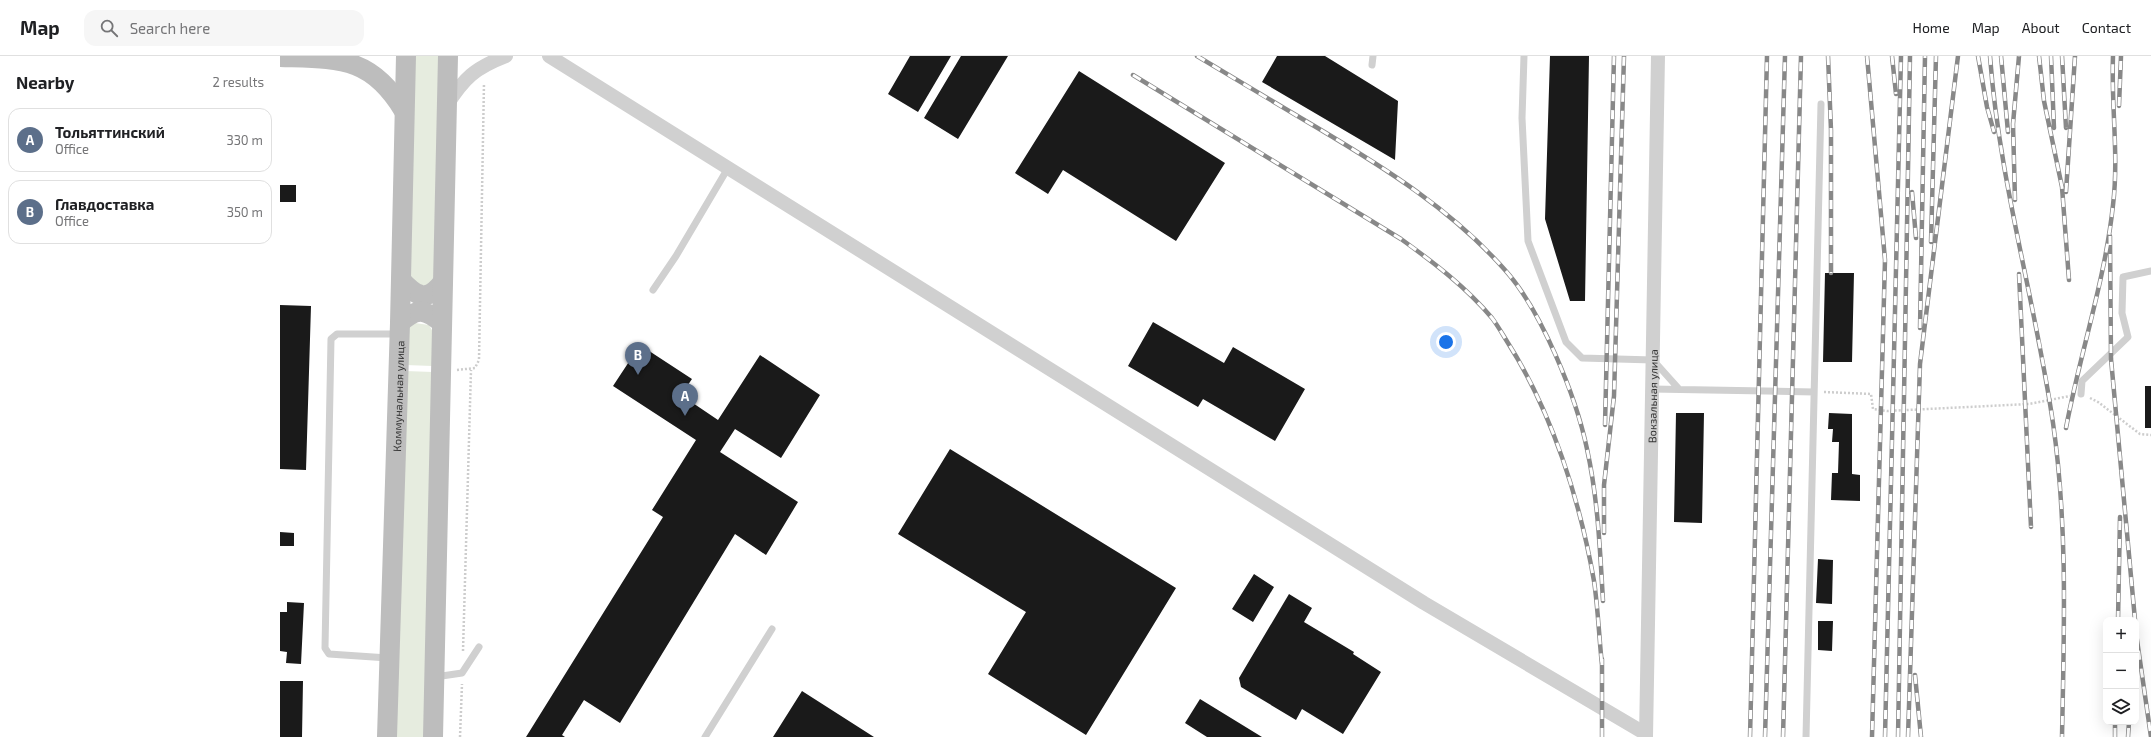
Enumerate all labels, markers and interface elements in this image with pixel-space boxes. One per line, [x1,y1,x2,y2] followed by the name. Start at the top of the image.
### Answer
[84,10,364,46] search box
[20,16,60,39] text: Map
[98,17,120,39] icon: search
[130,19,210,37] text: Search here
[1913,19,1950,36] text: Home
[1972,19,2000,36] text: Map
[2022,19,2060,36] text: About
[2082,19,2131,36] text: Contact
[16,72,74,92] text: Nearby
[212,74,264,90] text: 2 results
[55,123,165,141] text: Тольяттинский
[26,132,34,148] text: A
[226,132,263,148] text: 330 m
[55,141,89,157] text: Office
[55,195,154,213] text: Главдоставка
[26,204,34,220] text: B
[227,204,263,220] text: 350 m
[55,213,89,229] text: Office
[1436,332,1456,352] your location
[389,340,406,452] street label: Коммунальная улица
[625,342,651,375] pin: B
[1645,349,1660,443] street label: Вокзальная улица
[672,383,698,416] pin: A
[2103,617,2139,725] map controls
[2103,617,2139,653] button: +
[2103,653,2139,689] button: −
[2103,689,2139,725] button: layers

